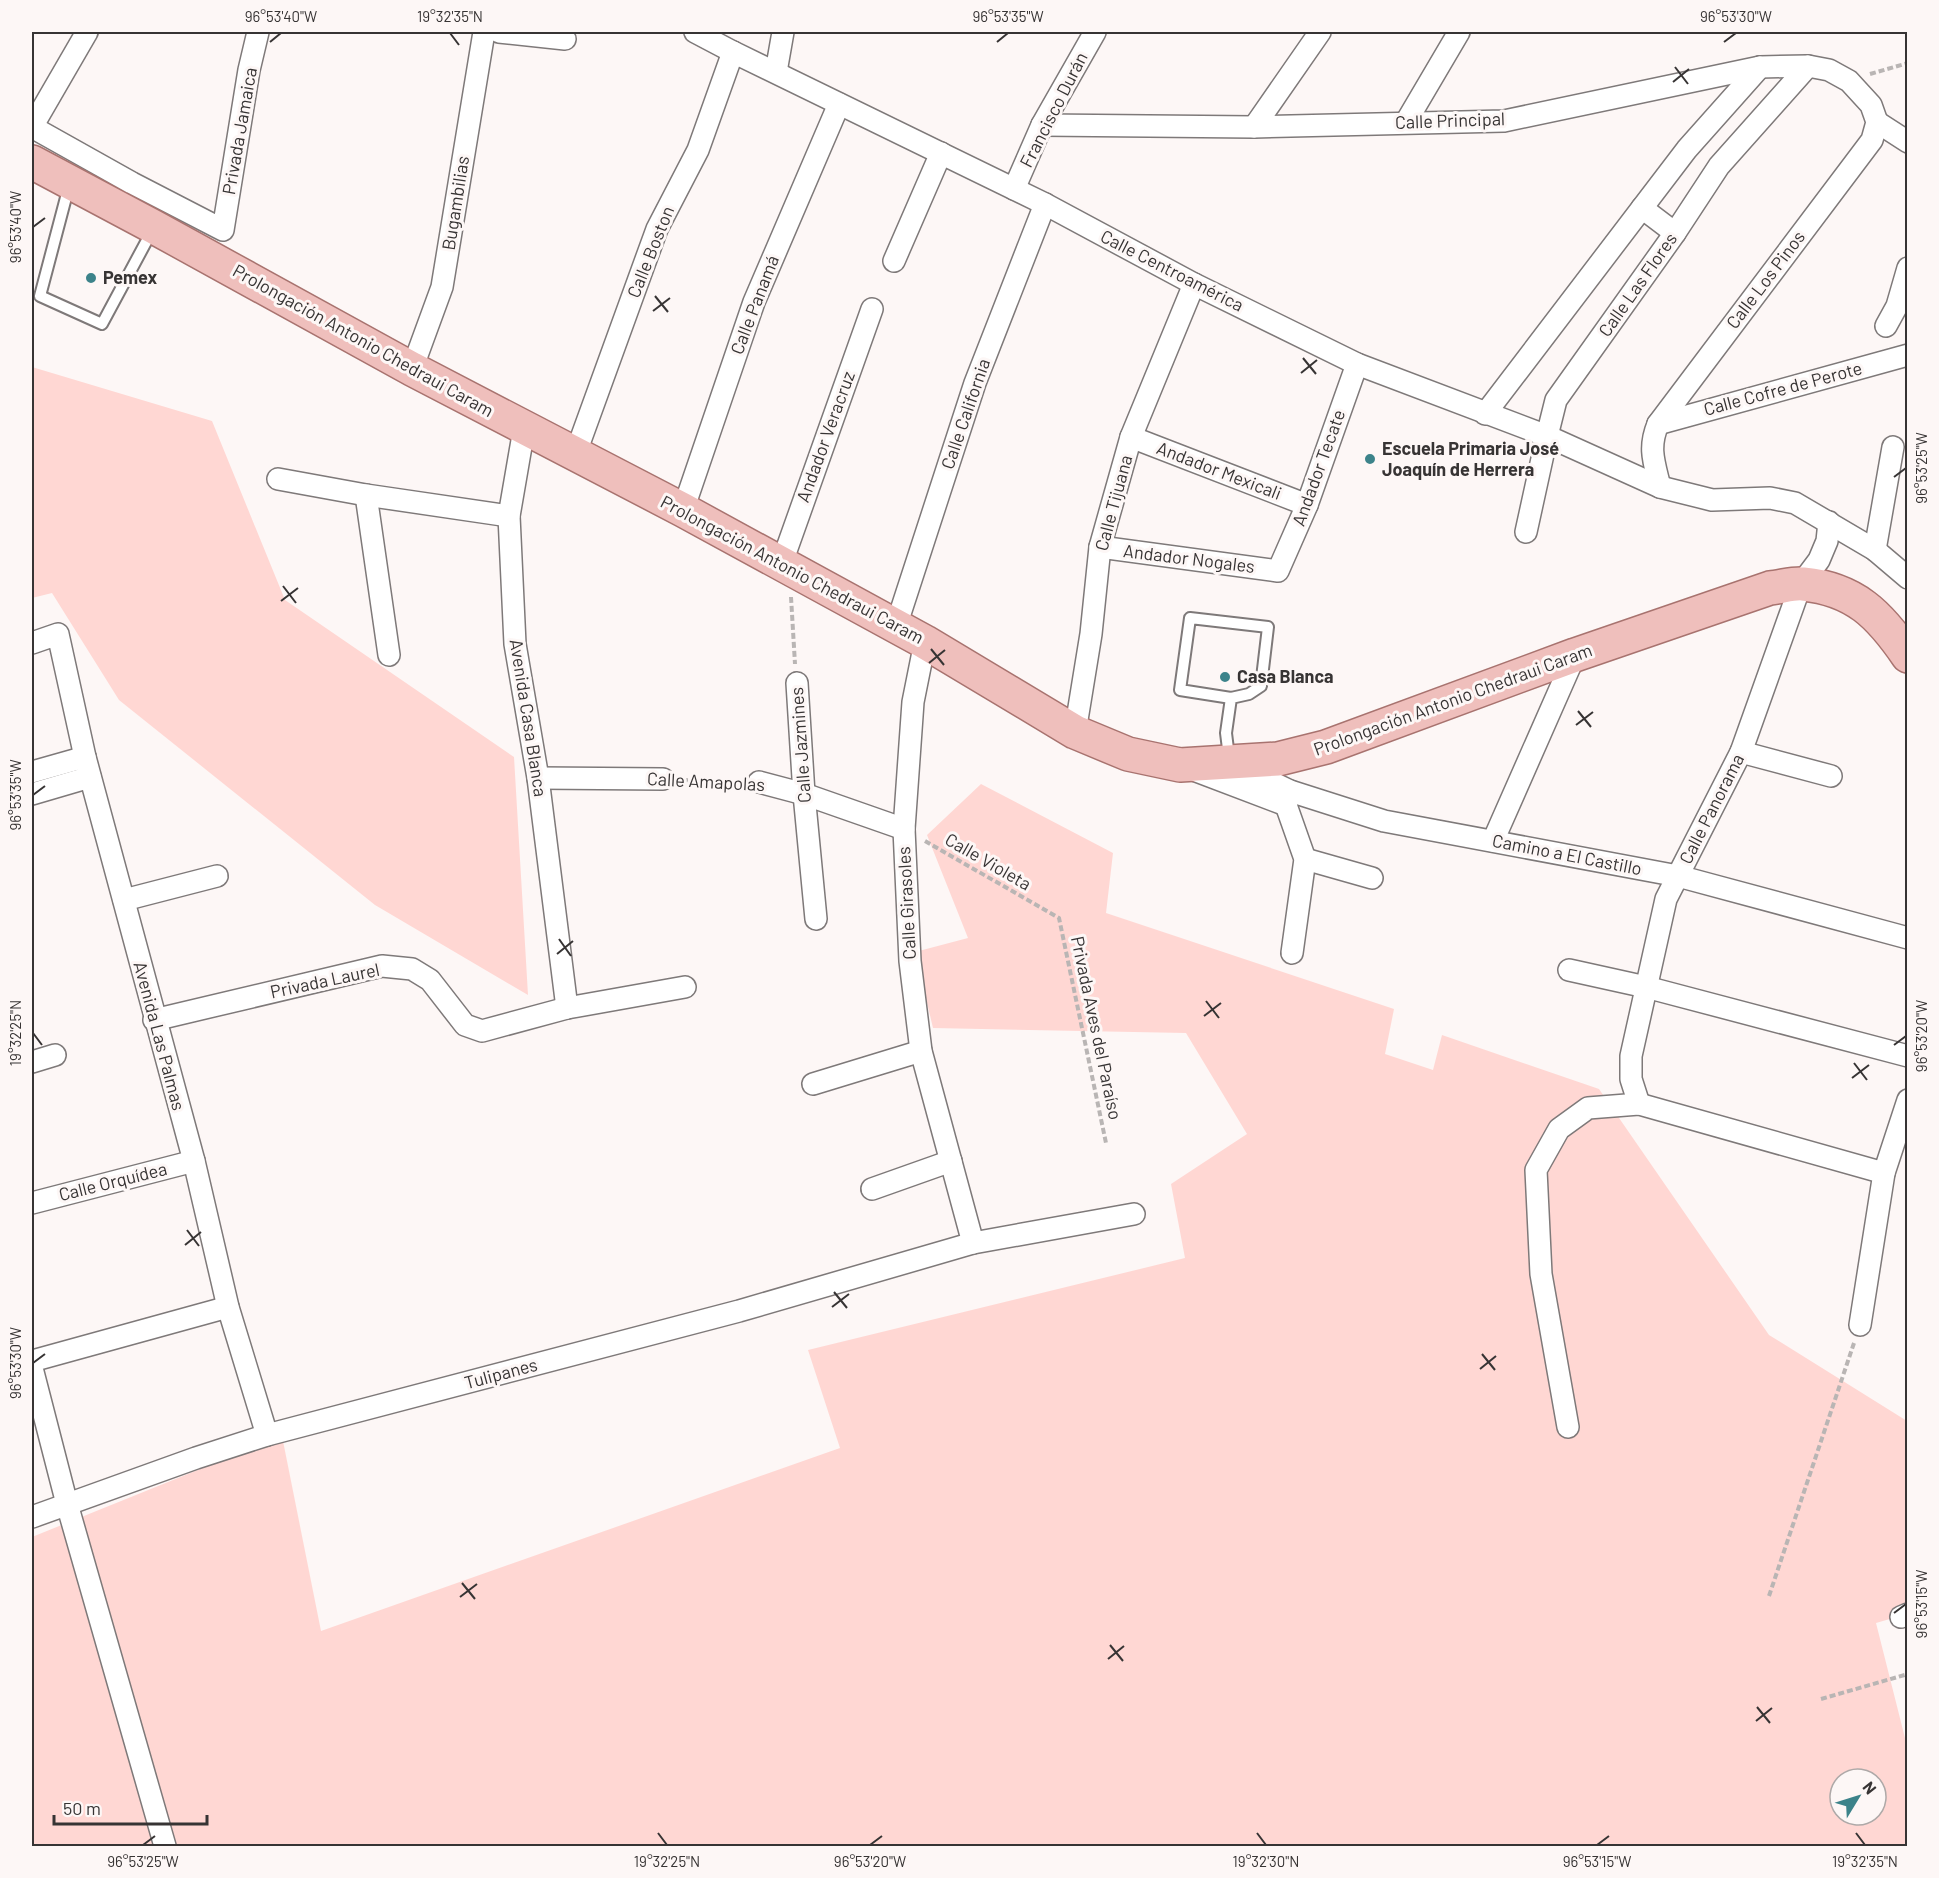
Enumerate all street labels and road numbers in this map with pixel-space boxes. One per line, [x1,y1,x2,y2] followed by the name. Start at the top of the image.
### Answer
[1015,48,1092,171] street label: Francisco Durán
[217,65,261,196] street label: Privada Jamaica
[1395,107,1505,133] street label: Calle Principal
[437,154,473,252] street label: Bugambilias
[622,203,678,301] street label: Calle Boston
[1097,224,1248,316] street label: Calle Centroamérica
[1721,226,1809,333] street label: Calle Los Pinos
[1593,228,1681,341] street label: Calle Las Flores
[725,252,783,357] street label: Calle Panamá
[229,259,498,421] street label: Prolongación Antonio Chedraui Caram
[936,355,994,472] street label: Calle California
[1701,356,1864,420] street label: Calle Cofre de Perote
[791,368,859,505] street label: Andador Veracruz
[1287,406,1349,529] street label: Andador Tecate
[1154,436,1285,504] street label: Andador Mexicali
[1090,452,1136,553] street label: Calle Tijuana
[657,490,928,648] street label: Prolongación Antonio Chedraui Caram
[1122,539,1256,577] street label: Andador Nogales
[506,637,552,798] street label: Avenida Casa Blanca
[1310,638,1595,760] street label: Prolongación Antonio Chedraui Caram
[785,686,815,804] street label: Calle Jazmines
[1674,750,1748,867] street label: Calle Panorama
[647,767,766,795] street label: Calle Amapolas
[941,828,1036,895] street label: Calle Violeta
[1491,829,1644,879] street label: Camino a El Castillo
[892,846,920,960] street label: Calle Girasoles
[1067,934,1127,1122] street label: Privada Aves del Paraíso
[268,958,381,1002] street label: Privada Laurel
[129,959,190,1113] street label: Avenida Las Palmas
[56,1157,169,1205] street label: Calle Orquídea
[462,1353,540,1393] street label: Tulipanes

